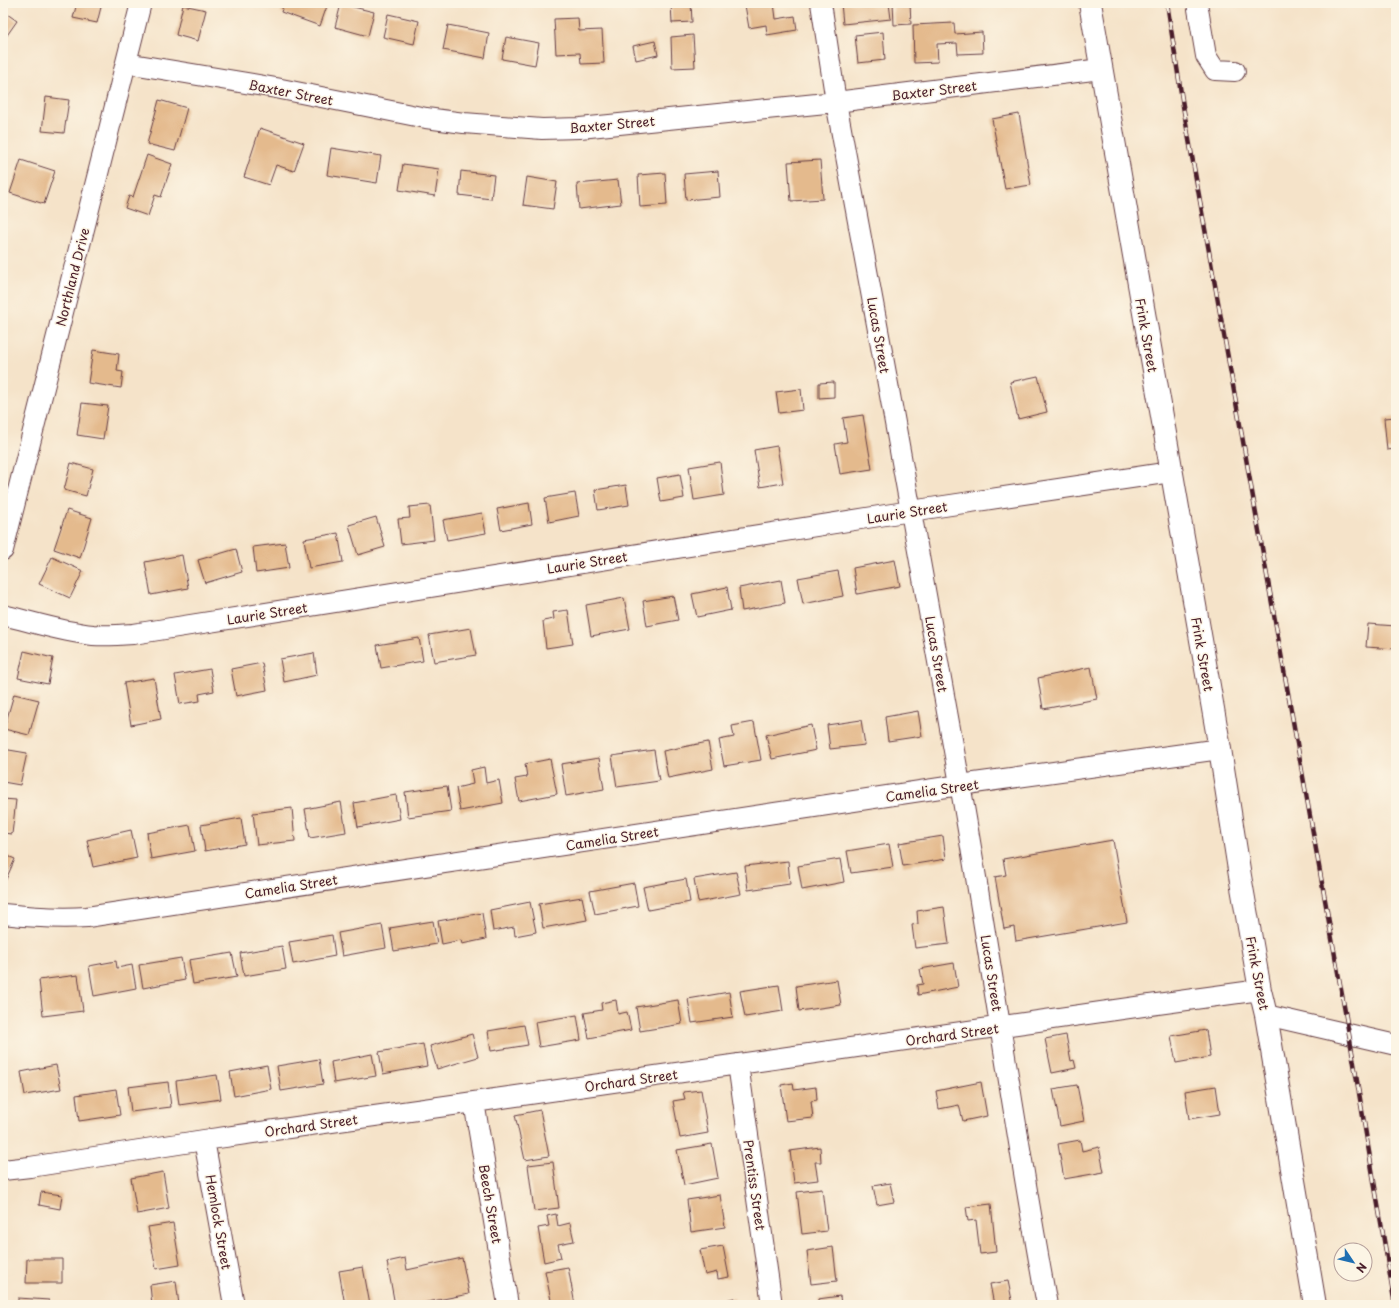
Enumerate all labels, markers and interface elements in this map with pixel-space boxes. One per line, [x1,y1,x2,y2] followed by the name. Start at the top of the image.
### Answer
[247,74,335,110] street label: Baxter Street
[890,75,978,105] street label: Baxter Street
[568,111,656,137] street label: Baxter Street
[51,226,93,328] street label: Northland Drive
[863,295,895,375] street label: Lucas Street
[1131,296,1163,374] street label: Frink Street
[865,496,949,528] street label: Laurie Street
[545,546,629,578] street label: Laurie Street
[225,597,309,629] street label: Laurie Street
[921,614,953,694] street label: Lucas Street
[1187,615,1219,693] street label: Frink Street
[884,774,980,806] street label: Camelia Street
[564,821,660,855] street label: Camelia Street
[243,869,339,903] street label: Camelia Street
[977,933,1007,1013] street label: Lucas Street
[1242,934,1274,1012] street label: Frink Street
[904,1018,1000,1050] street label: Orchard Street
[583,1064,679,1096] street label: Orchard Street
[263,1109,359,1141] street label: Orchard Street
[739,1138,771,1232] street label: Prentiss Street
[475,1163,507,1245] street label: Beech Street
[201,1173,237,1271] street label: Hemlock Street
[1333,1242,1373,1282] north arrow
[1352,1260,1371,1277] text: N

